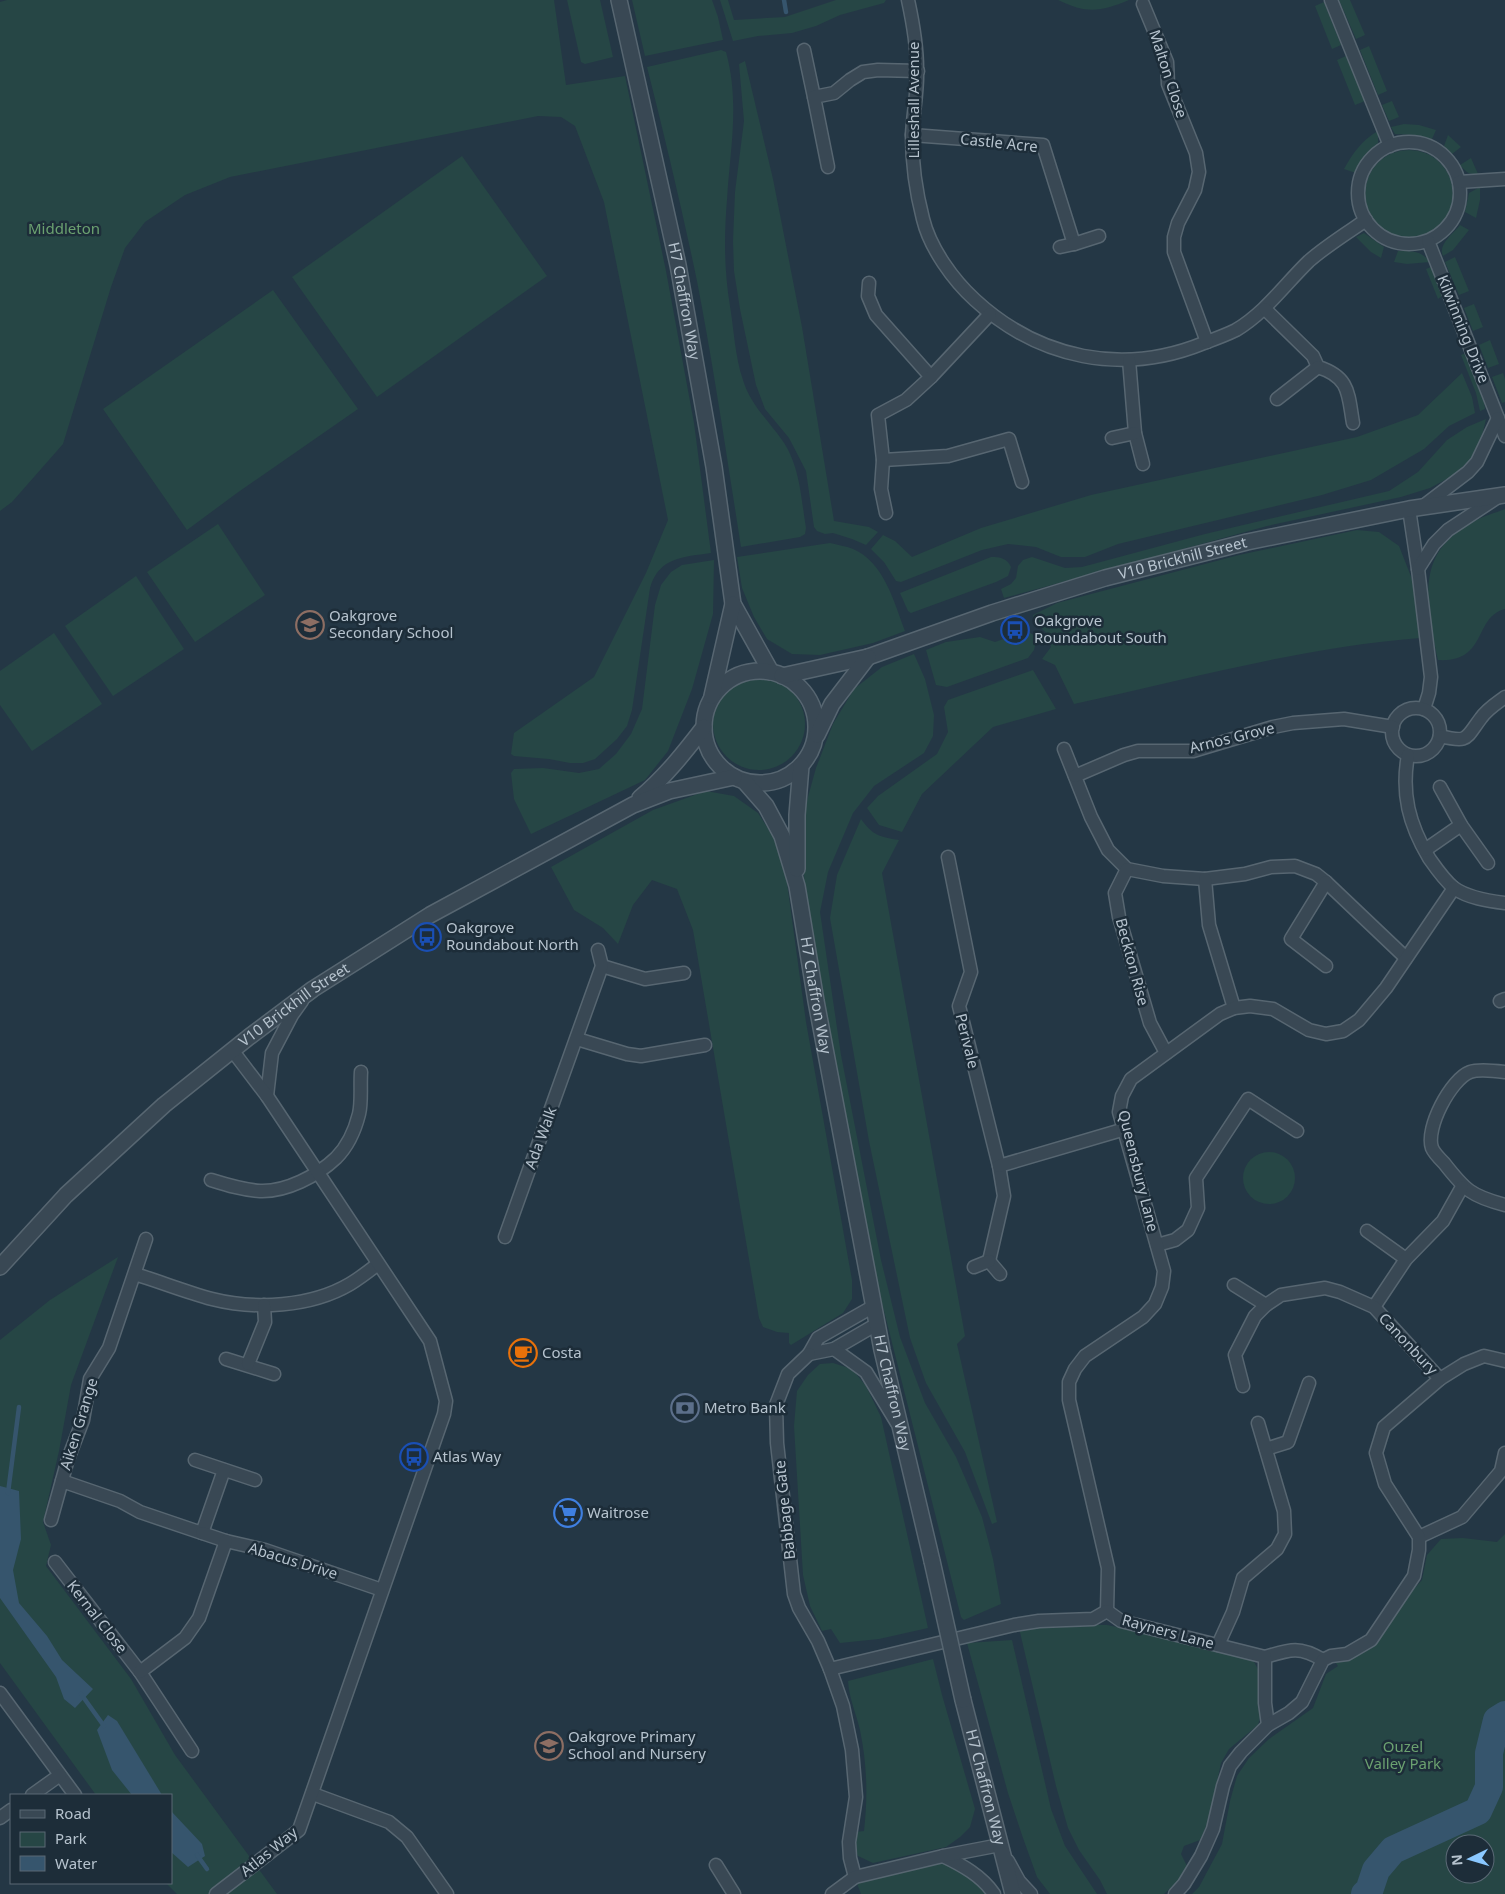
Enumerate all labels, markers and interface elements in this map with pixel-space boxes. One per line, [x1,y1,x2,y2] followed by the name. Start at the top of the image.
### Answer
[1145,27,1193,120] street label: Malton Close
[903,41,923,159] street label: Lilleshall Avenue
[959,128,1039,156] street label: Castle Acre
[28,218,100,238] park label: Middleton
[664,240,706,361] street label: H7 Chaffron Way
[1433,272,1495,385] street label: Kilwinning Drive
[1116,531,1249,583] street label: V10 Brickhill Street
[329,605,453,642] place label: Oakgrove Secondary School
[295,610,325,640] school or university icon: Oakgrove Secondary School
[1034,610,1167,647] place label: Oakgrove Roundabout South
[1000,615,1030,645] bus stop icon: Oakgrove Roundabout South
[1187,717,1276,757] street label: Arnos Grove
[1112,916,1154,1008] street label: Beckton Rise
[446,917,579,954] place label: Oakgrove Roundabout North
[412,922,442,952] bus stop icon: Oakgrove Roundabout North
[796,935,837,1056] street label: H7 Chaffron Way
[234,957,353,1051] street label: V10 Brickhill Street
[951,1011,984,1070] street label: Perivale
[520,1104,561,1172] street label: Ada Walk
[1114,1108,1164,1234] street label: Queensbury Lane
[1375,1308,1443,1379] street label: Canonbury
[870,1333,917,1453] street label: H7 Chaffron Way
[508,1338,538,1368] cafe icon: Costa
[542,1342,582,1362] place label: Costa
[55,1375,102,1472] street label: Aiken Grange
[670,1393,700,1423] bank icon: Metro Bank
[704,1397,786,1417] place label: Metro Bank
[399,1442,429,1472] bus stop icon: Atlas Way
[433,1446,501,1466] place label: Atlas Way
[769,1459,799,1561] street label: Babbage Gate
[553,1498,583,1528] supermarket icon: Waitrose
[587,1502,649,1522] place label: Waitrose
[246,1537,340,1583] street label: Abacus Drive
[63,1576,133,1657] street label: Kernal Close
[1120,1609,1216,1653] street label: Rayners Lane
[568,1726,706,1763] place label: Oakgrove Primary School and Nursery
[962,1727,1011,1847] street label: H7 Chaffron Way
[534,1731,564,1761] school or university icon: Oakgrove Primary School and Nursery
[1365,1736,1441,1773] park label: Ouzel Valley Park
[10,1794,172,1884] legend
[55,1803,91,1823] text: Road
[236,1822,301,1880] street label: Atlas Way
[55,1828,87,1848] text: Park
[1445,1834,1495,1884] north arrow
[55,1853,97,1873] text: Water
[1447,1854,1467,1867] text: N

